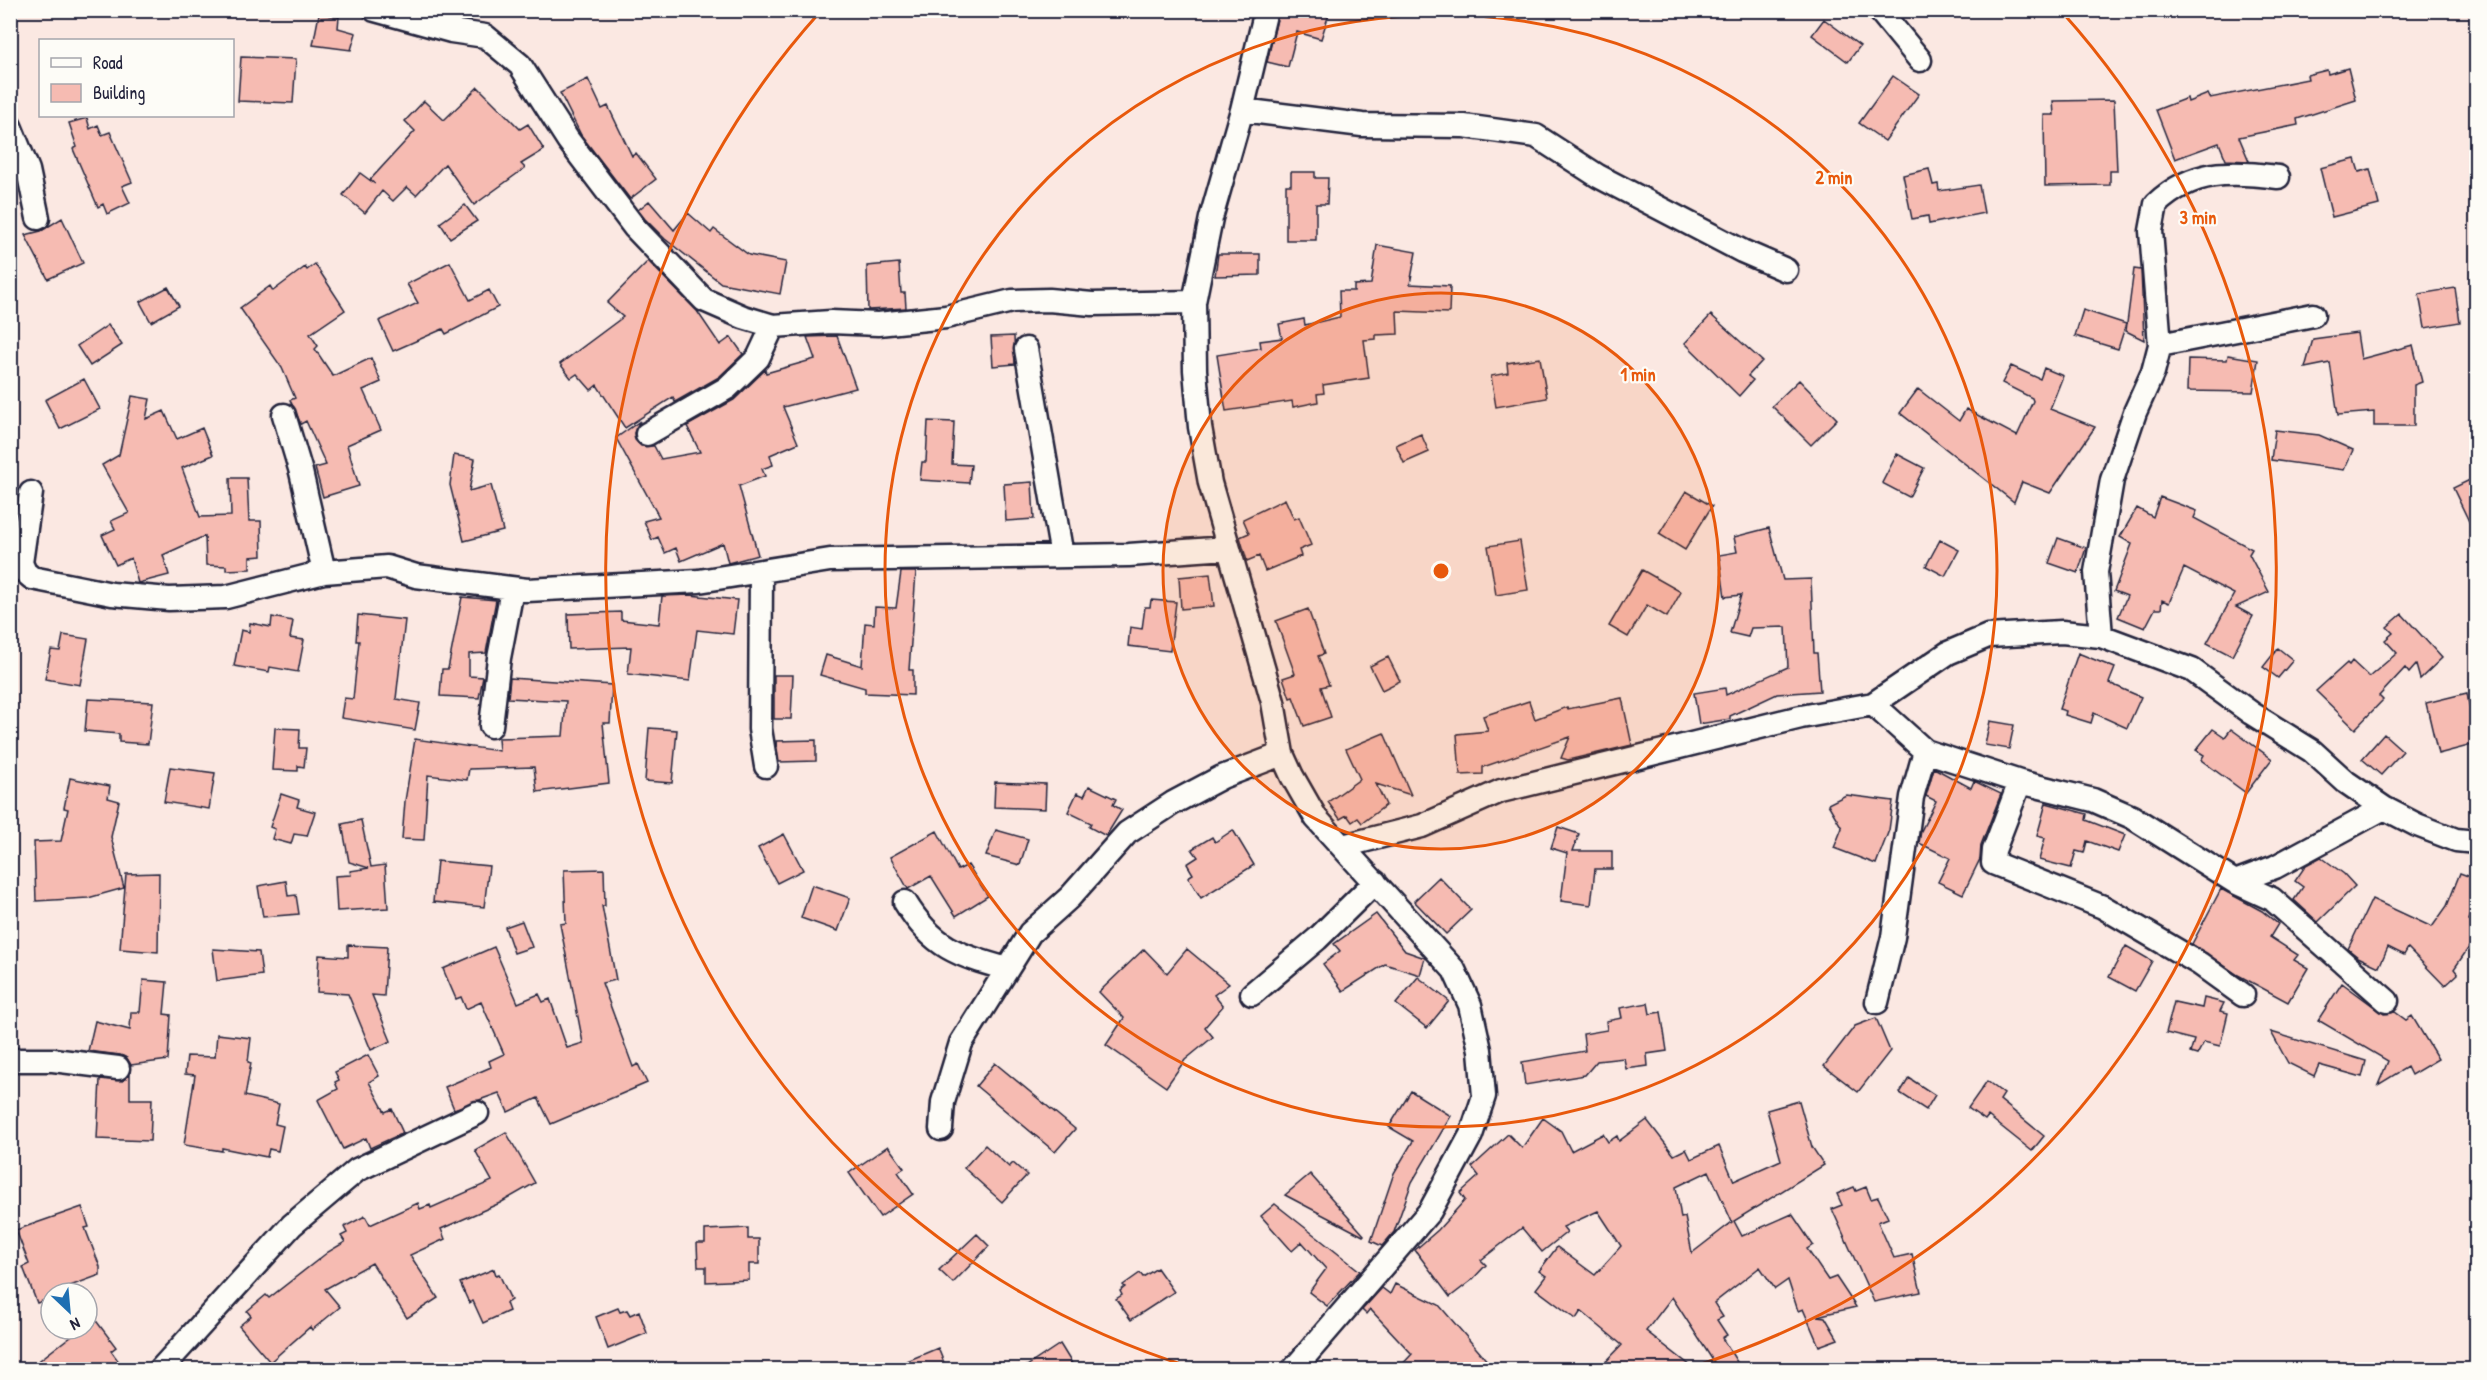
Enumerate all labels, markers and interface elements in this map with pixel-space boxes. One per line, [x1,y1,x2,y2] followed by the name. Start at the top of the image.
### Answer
[39,39,234,117] legend
[93,50,123,75] text: Road
[93,80,145,105] text: Building
[1816,165,1852,190] text: 2 min
[2180,205,2216,230] text: 3 min
[1620,362,1656,387] text: 1 min
[1431,561,1451,581] centre of rings
[39,1281,99,1341] north arrow
[66,1313,84,1336] text: N

